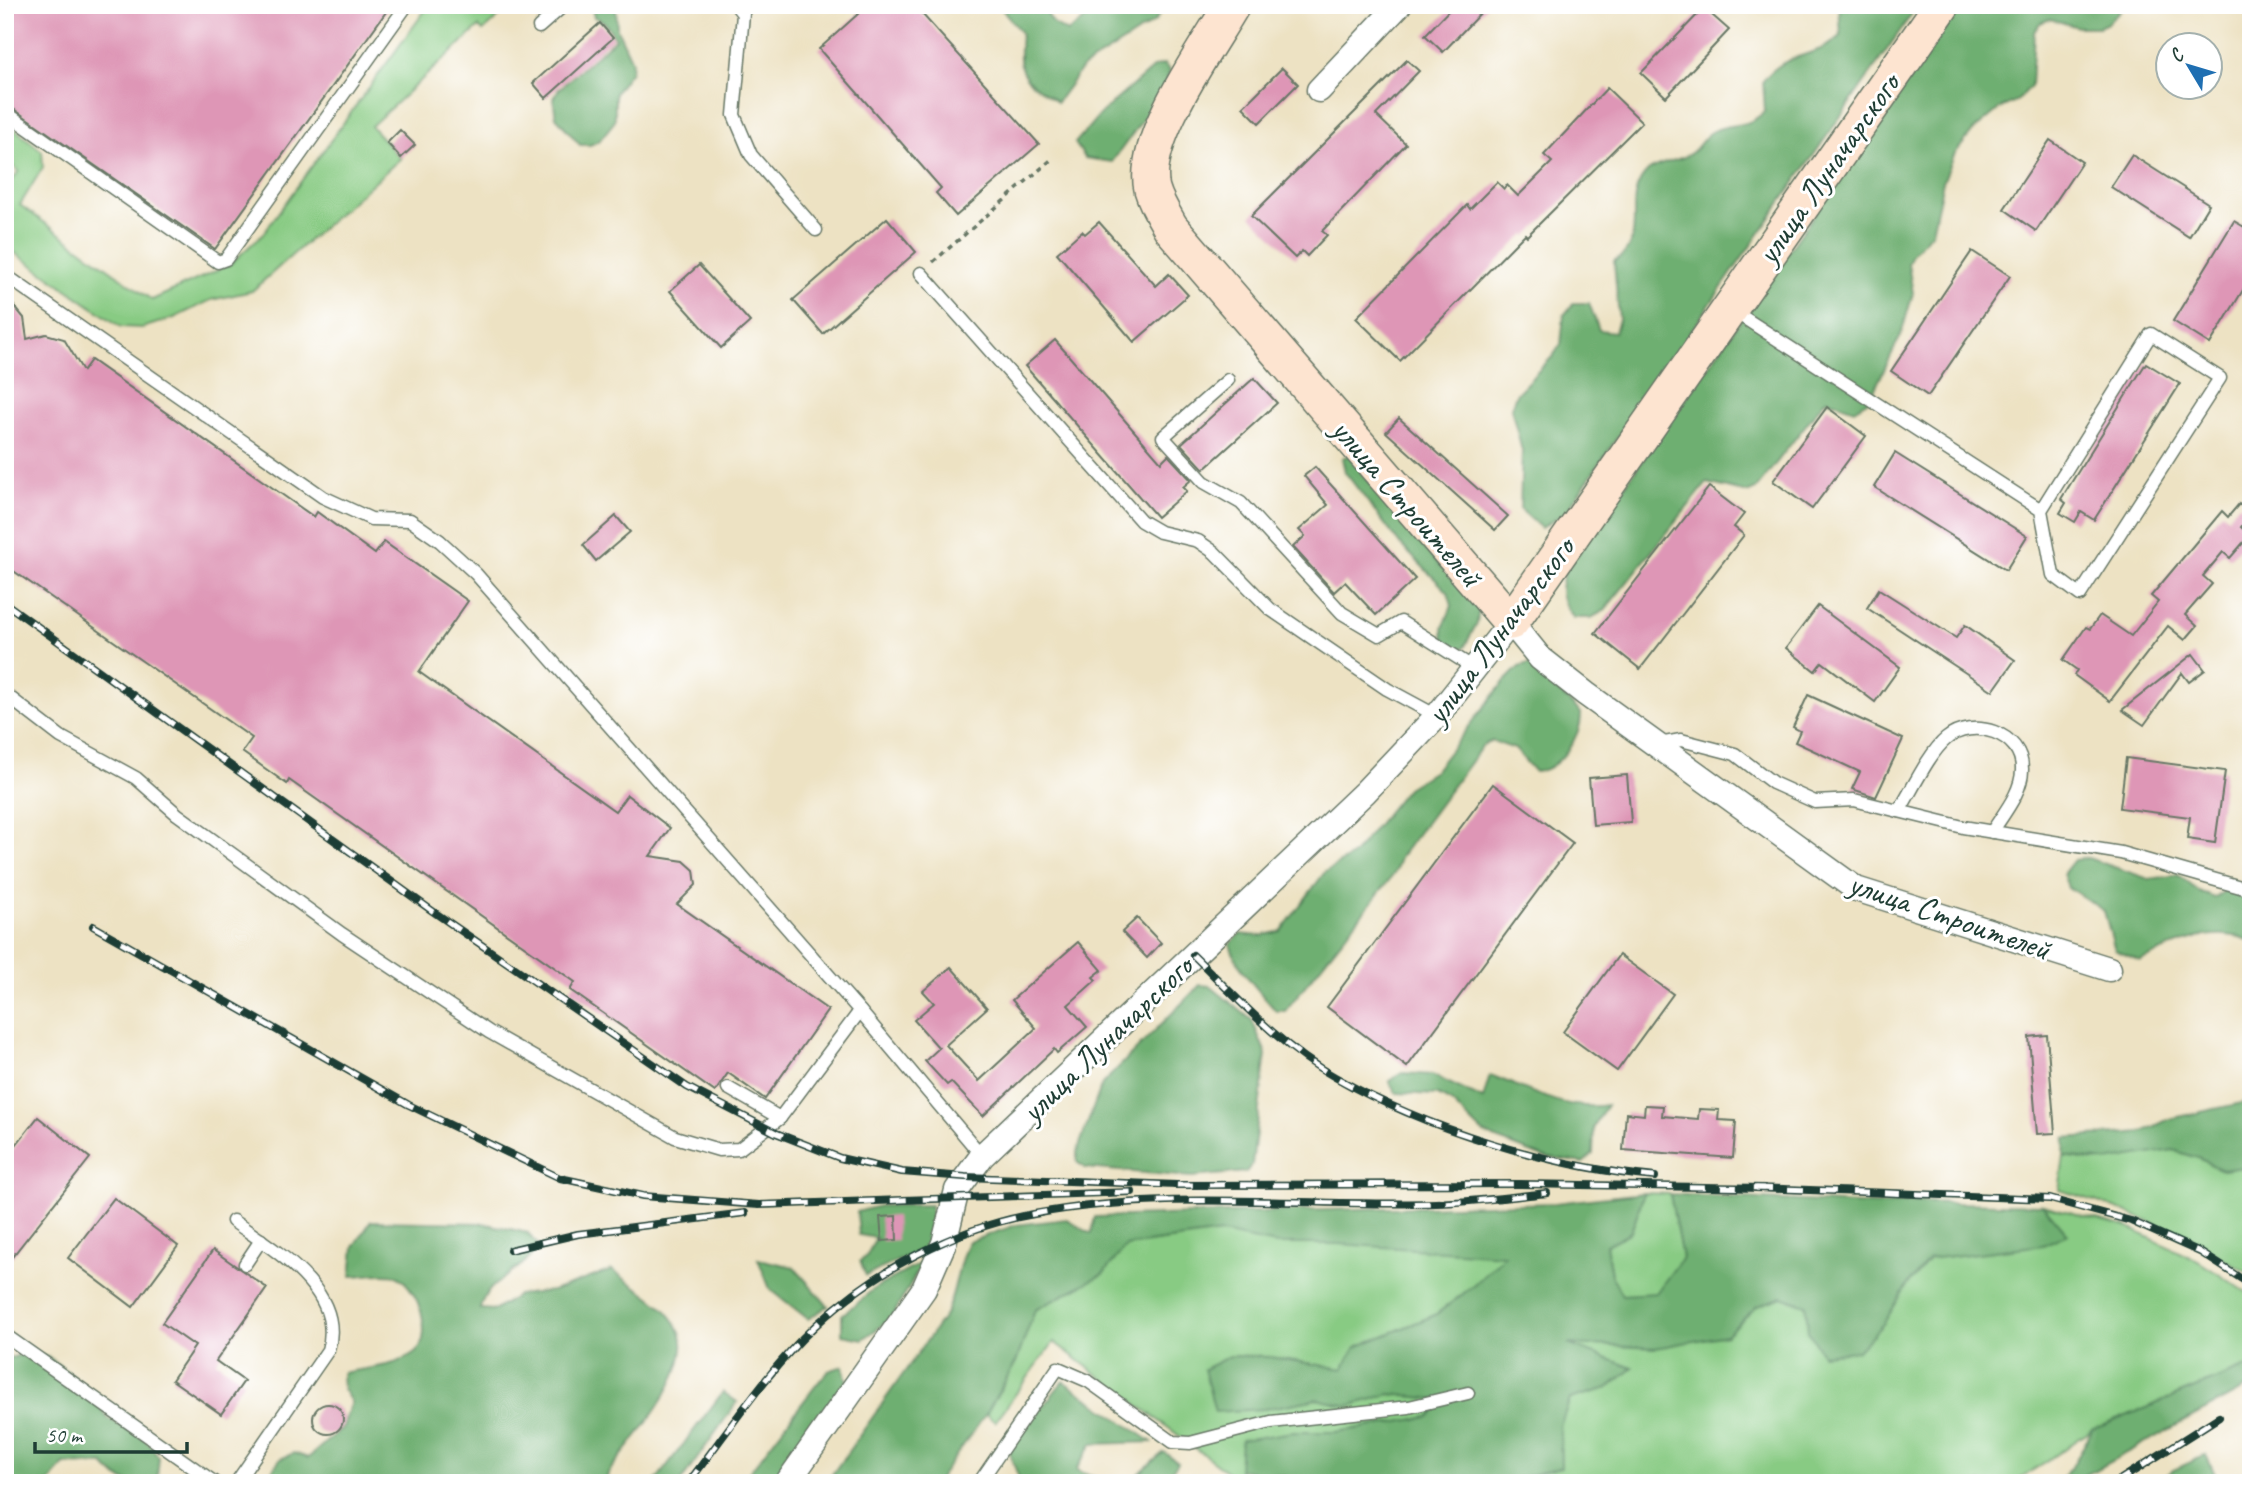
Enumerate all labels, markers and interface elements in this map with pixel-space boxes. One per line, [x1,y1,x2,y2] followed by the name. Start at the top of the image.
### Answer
[2154,32,2224,102] north arrow
[2164,43,2190,67] text: С
[1745,62,1911,274] street label: улица Луначарского
[1321,408,1494,597] street label: улица Строителей
[1415,526,1586,734] street label: улица Луначарского
[1842,861,2058,971] street label: улица Строителей
[1010,944,1204,1133] street label: улица Луначарского
[35,1411,187,1455] scale bar
[46,1422,84,1448] text: 50 m

